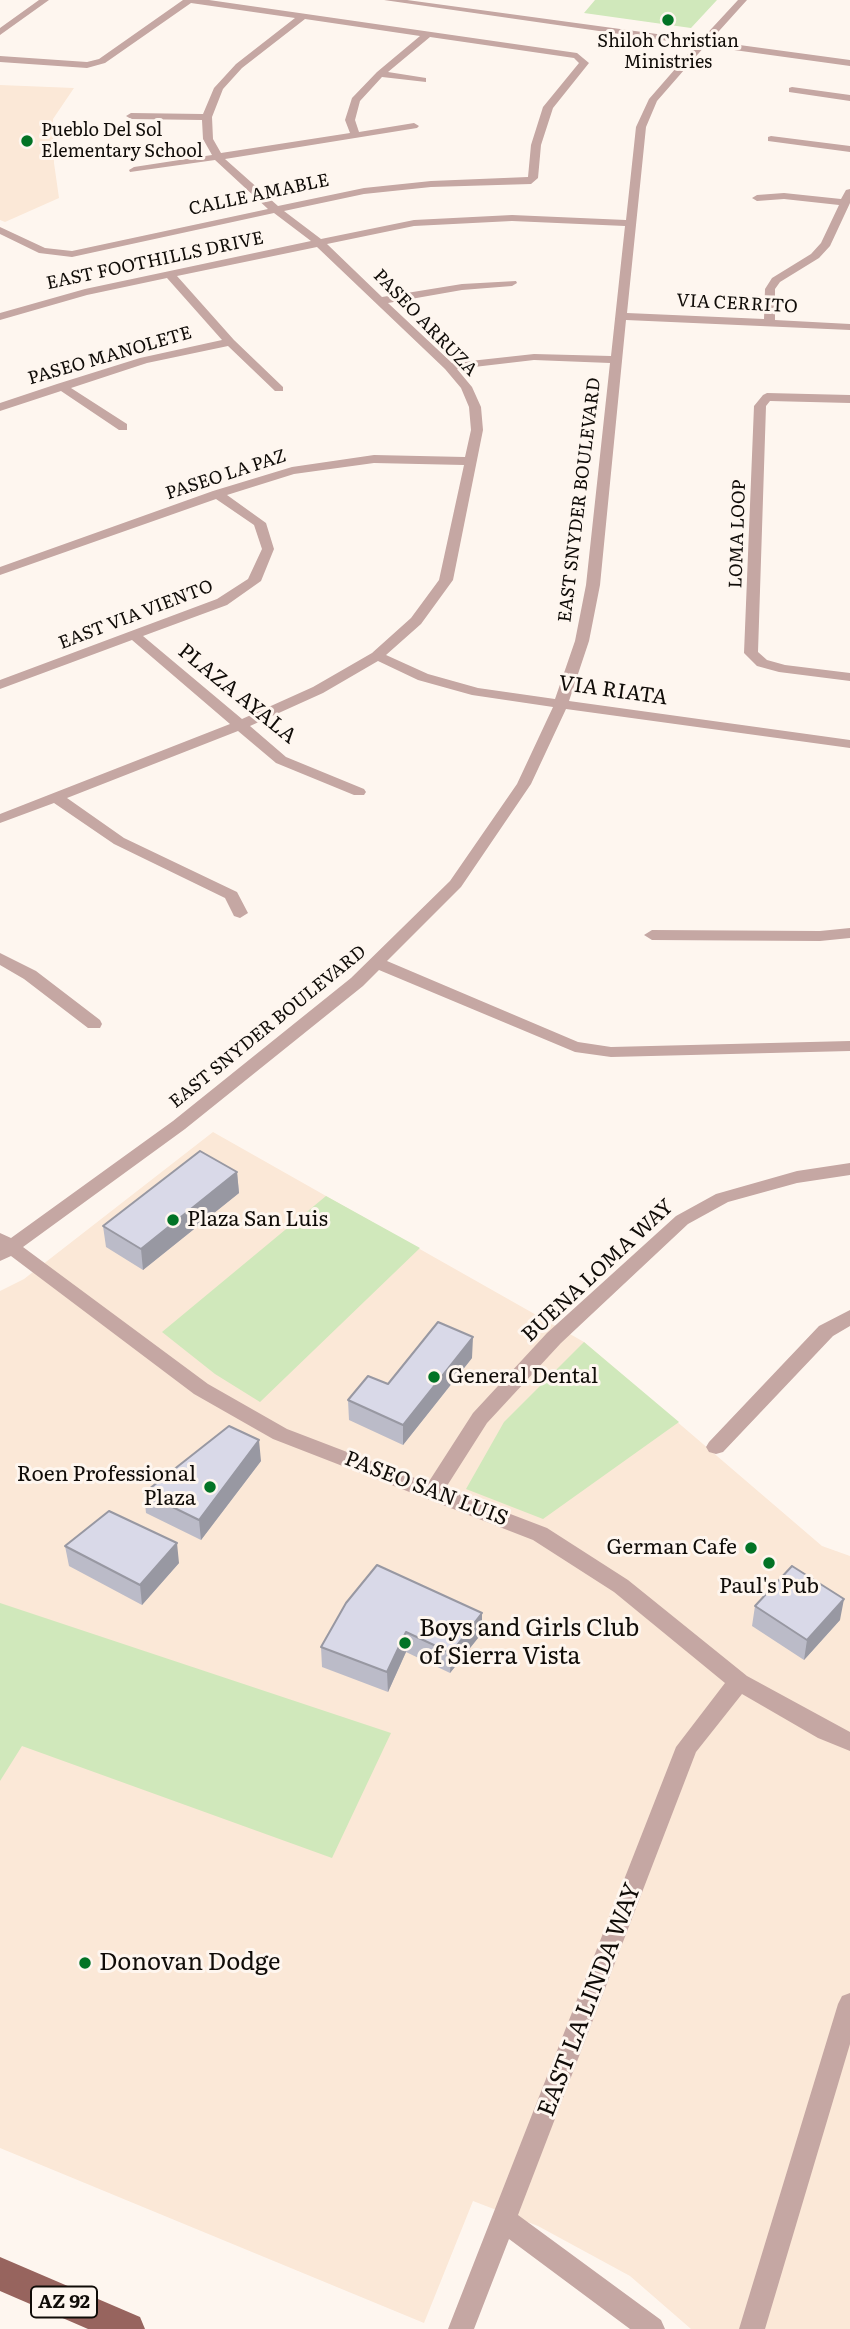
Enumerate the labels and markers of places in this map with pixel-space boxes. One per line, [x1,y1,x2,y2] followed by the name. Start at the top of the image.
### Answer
[660,12,676,28] marker: Shiloh Christian Ministries
[597,31,739,74] place label: Shiloh Christian Ministries
[41,120,203,162] place label: Pueblo Del Sol Elementary School
[19,133,35,149] marker: Pueblo Del Sol Elementary School
[187,1207,328,1233] place label: Plaza San Luis
[165,1212,181,1228] marker: Plaza San Luis
[448,1364,598,1390] place label: General Dental
[426,1369,442,1385] marker: General Dental
[17,1462,196,1512] place label: Roen Professional Plaza
[202,1479,218,1495] marker: Roen Professional Plaza
[606,1535,737,1561] place label: German Cafe
[743,1540,759,1556] marker: German Cafe
[761,1555,777,1571] marker: Paul's Pub
[719,1574,819,1600] place label: Paul's Pub
[419,1615,639,1671] place label: Boys and Girls Club of Sierra Vista
[397,1635,413,1651] marker: Boys and Girls Club of Sierra Vista
[99,1949,280,1977] place label: Donovan Dodge
[77,1955,93,1971] marker: Donovan Dodge

